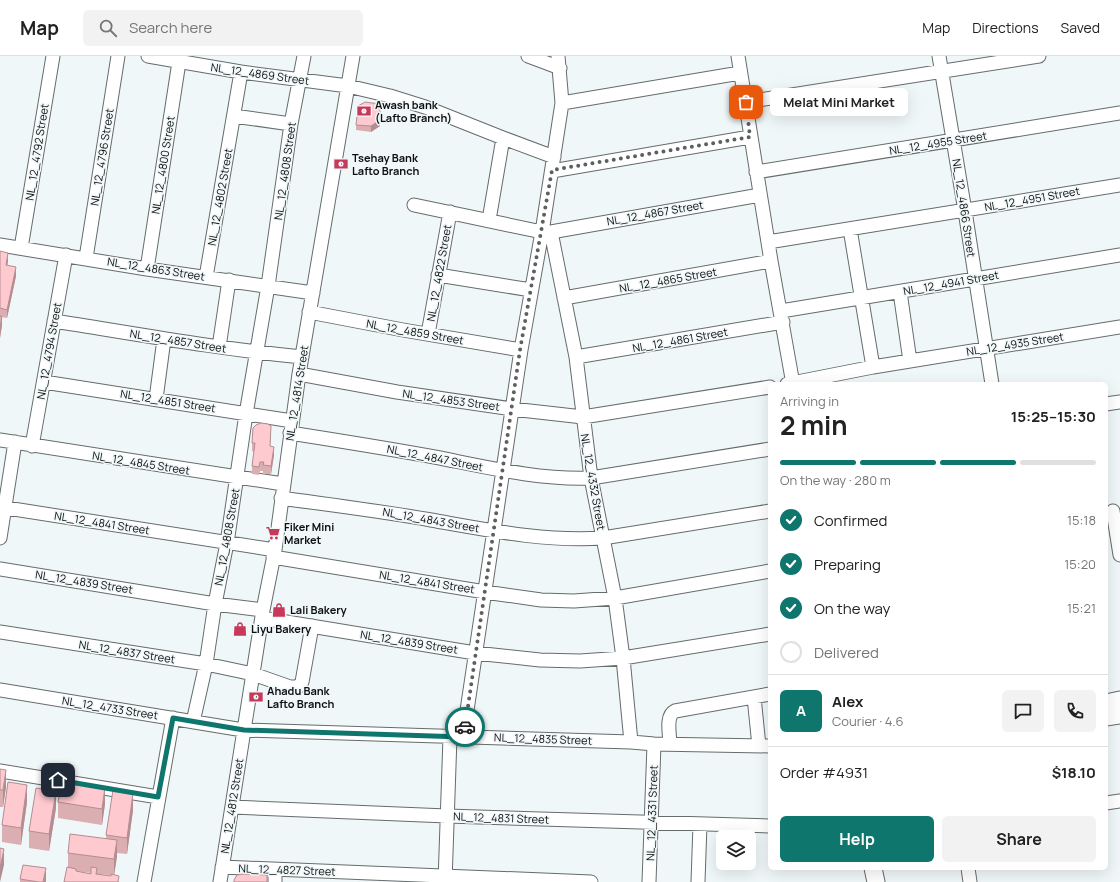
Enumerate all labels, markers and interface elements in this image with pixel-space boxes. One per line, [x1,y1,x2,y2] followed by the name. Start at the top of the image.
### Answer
[83,10,363,46] search box
[20,15,59,41] text: Map
[97,17,119,39] icon: search
[129,17,212,38] text: Search here
[922,18,950,37] text: Map
[972,18,1039,37] text: Directions
[1061,18,1100,37] text: Saved
[210,59,310,88] street label: NL_12_4869 Street
[729,85,763,119] pin
[770,88,908,116] callout: Melat Mini Market
[735,91,757,113] icon: bag
[783,93,895,111] text: Melat Mini Market
[375,97,452,125] place label: Awash bank (Lafto Branch)
[21,102,52,201] street label: NL_12_4792 Street
[356,103,372,119] bank icon: Awash bank (Lafto Branch)
[86,107,117,207] street label: NL_12_4796 Street
[147,115,178,215] street label: NL_12_4800 Street
[270,121,299,221] street label: NL_12_4808 Street
[888,127,988,158] street label: NL_12_4955 Street
[204,147,235,247] street label: NL_12_4802 Street
[352,150,419,178] place label: Tsehay Bank Lafto Branch
[333,156,349,172] bank icon: Tsehay Bank Lafto Branch
[949,158,980,258] street label: NL_12_4866 Street
[983,183,1081,214] street label: NL_12_4951 Street
[605,197,704,228] street label: NL_12_4867 Street
[423,223,454,323] street label: NL_12_4822 Street
[106,253,206,284] street label: NL_12_4863 Street
[618,264,718,295] street label: NL_12_4865 Street
[902,267,1000,298] street label: NL_12_4941 Street
[33,301,64,401] street label: NL_12_4794 Street
[365,316,465,347] street label: NL_12_4859 Street
[631,324,729,355] street label: NL_12_4861 Street
[129,325,227,356] street label: NL_12_4857 Street
[965,328,1065,359] street label: NL_12_4935 Street
[282,344,311,442] street label: NL_12_4814 Street
[401,385,501,414] street label: NL_12_4853 Street
[119,386,217,415] street label: NL_12_4851 Street
[780,392,839,410] text: Arriving in
[1011,406,1096,427] text: 15:25–15:30
[780,407,848,443] text: 2 min
[578,433,609,531] street label: NL_12_4332 Street
[386,441,484,474] street label: NL_12_4847 Street
[91,447,191,478] street label: NL_12_4845 Street
[780,471,891,489] text: On the way · 280 m
[211,487,242,587] street label: NL_12_4808 Street
[381,504,481,535] street label: NL_12_4843 Street
[53,508,151,537] street label: NL_12_4841 Street
[780,509,802,531] icon: check
[814,510,887,531] text: Confirmed
[1067,511,1096,529] text: 15:18
[284,519,334,547] place label: Fiker Mini Market
[265,525,281,541] supermarket icon: Fiker Mini Market
[780,553,802,575] icon: check
[814,554,881,575] text: Preparing
[1064,555,1096,573] text: 15:20
[34,566,134,597] street label: NL_12_4839 Street
[378,567,476,596] street label: NL_12_4841 Street
[780,597,802,619] icon: check
[814,598,890,619] text: On the way
[1067,599,1096,617] text: 15:21
[271,602,287,618] shop icon: Lali Bakery
[290,602,347,617] place label: Lali Bakery
[232,621,248,637] shop icon: Liyu Bakery
[251,621,312,636] place label: Liyu Bakery
[359,626,459,657] street label: NL_12_4839 Street
[78,636,176,667] street label: NL_12_4837 Street
[814,642,879,663] text: Delivered
[267,683,334,711] place label: Ahadu Bank Lafto Branch
[248,689,264,705] bank icon: Ahadu Bank Lafto Branch
[1002,690,1044,732] button: chat
[1054,690,1096,732] button: phone
[832,691,863,712] text: Alex
[61,693,159,722] street label: NL_12_4733 Street
[796,700,806,721] text: A
[445,707,485,747] courier
[832,712,904,730] text: Courier · 4.6
[454,716,476,738] icon: car
[494,729,592,748] street label: NL_12_4835 Street
[217,757,246,855] street label: NL_12_4812 Street
[780,762,868,783] text: Order #4931
[1052,762,1096,783] text: $18.10
[41,763,75,797] pin
[642,765,661,861] street label: NL_12_4331 Street
[47,769,69,791] icon: home
[453,808,549,827] street label: NL_12_4831 Street
[780,816,934,862] button: Help
[942,816,1096,862] button: Share
[716,830,756,870] map controls
[716,830,756,870] button: layers
[238,860,336,879] street label: NL_12_4827 Street

